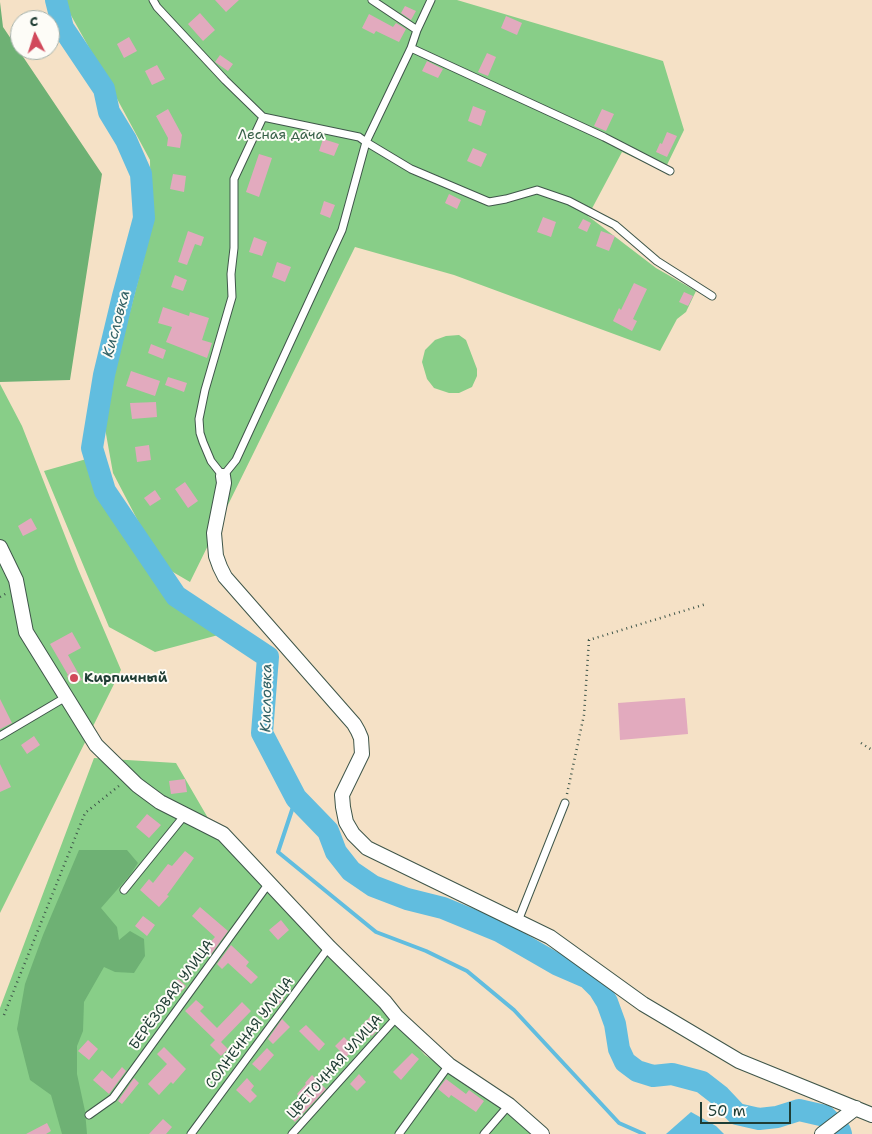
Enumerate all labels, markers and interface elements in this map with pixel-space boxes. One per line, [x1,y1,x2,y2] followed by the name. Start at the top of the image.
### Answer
[10,10,60,60] north arrow
[29,12,39,30] text: С
[238,127,324,143] park label: Лесная дача
[99,288,135,360] water label: Кисловка
[257,663,277,733] water label: Кисловка
[84,670,167,686] place label: Кирпичный
[68,672,80,684] marker: Кирпичный
[126,937,218,1053] street label: БЕРЁЗОВАЯ УЛИЦА
[202,974,298,1092] street label: СОЛНЕЧНАЯ УЛИЦА
[284,1012,386,1122] street label: ЦВЕТОЧНАЯ УЛИЦА
[702,1092,793,1124] scale bar
[708,1101,746,1121] text: 50 m

